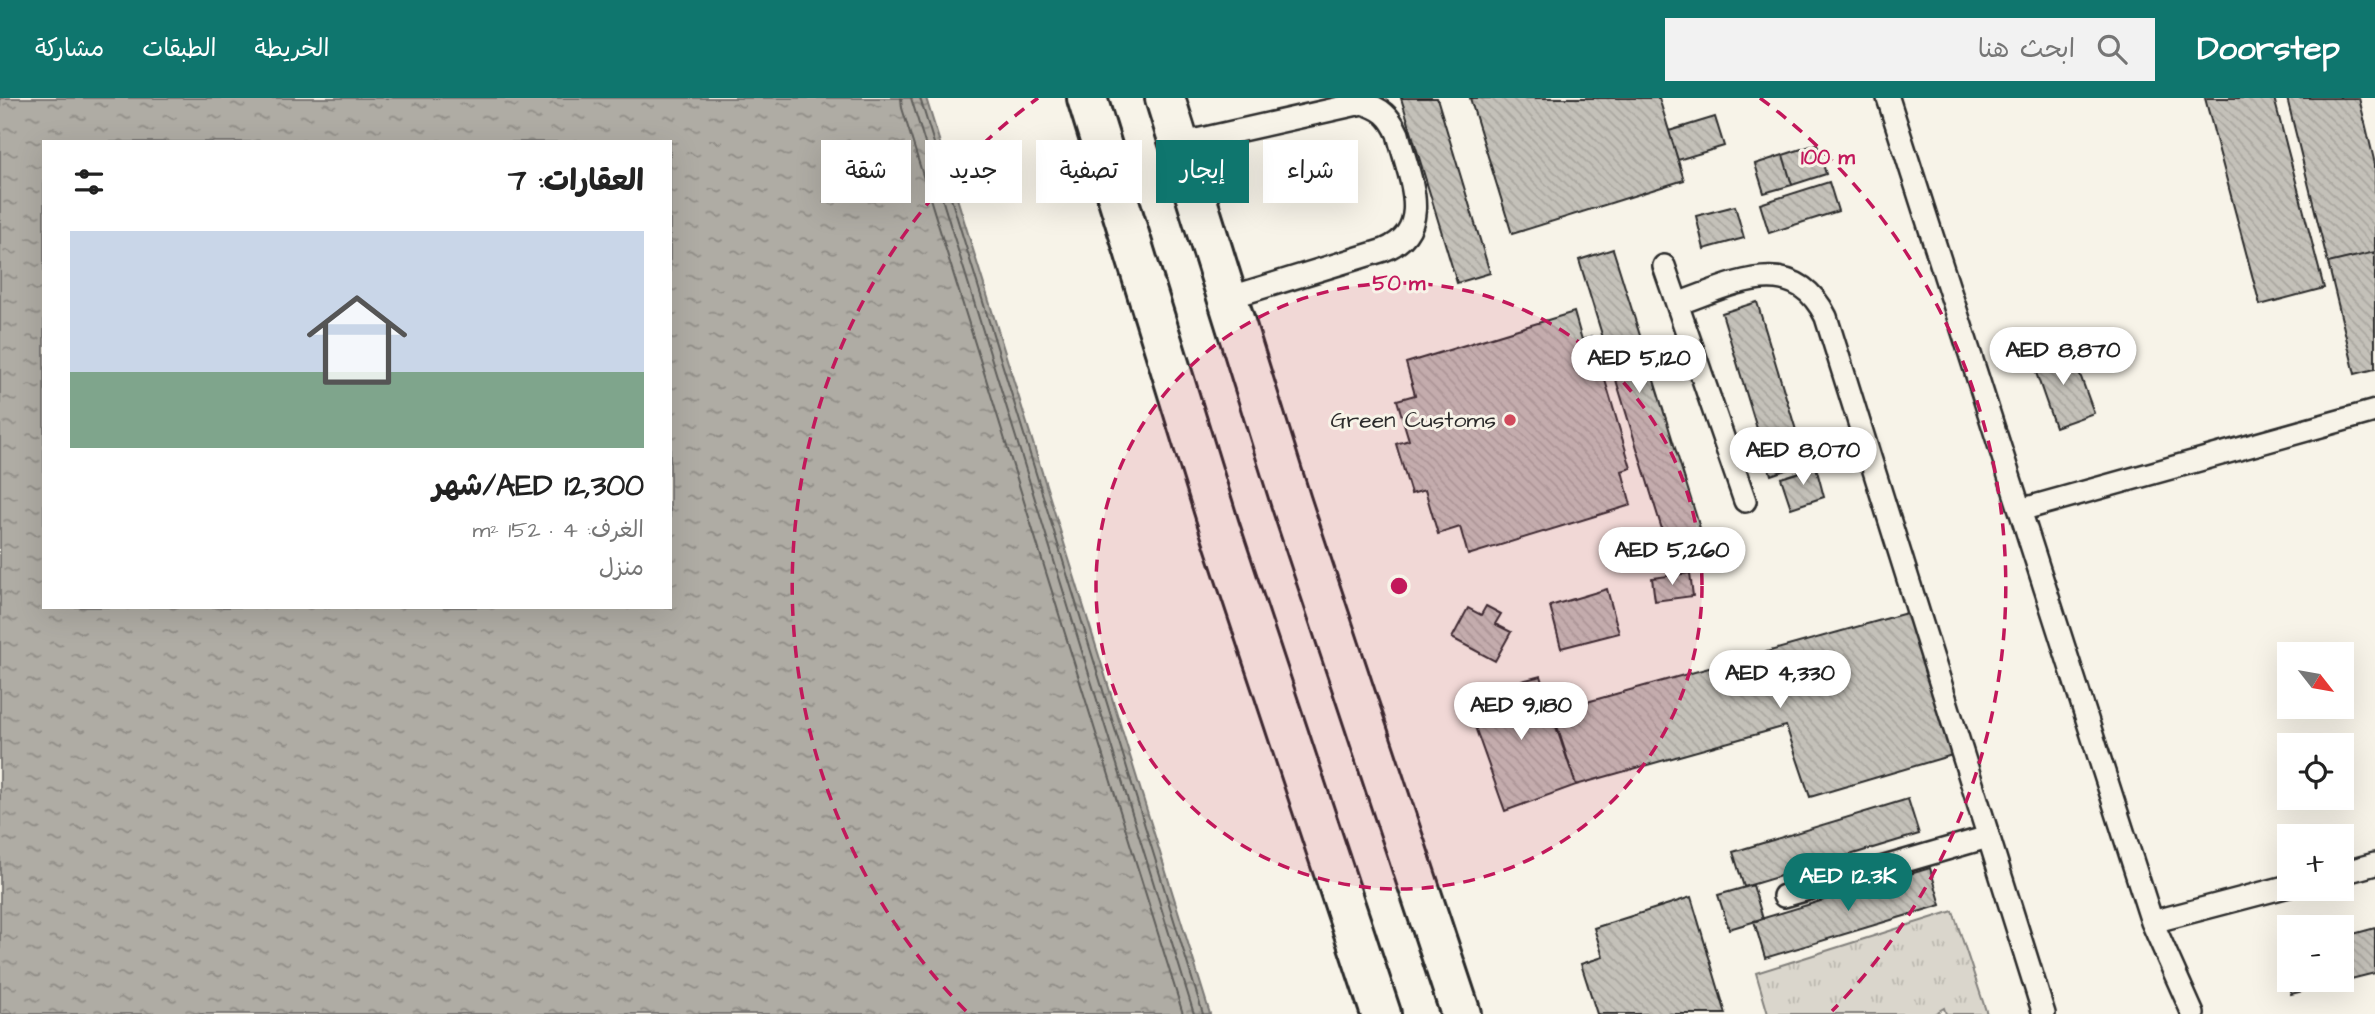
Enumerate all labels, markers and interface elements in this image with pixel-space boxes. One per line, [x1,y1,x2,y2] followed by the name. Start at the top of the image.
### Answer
[1665,18,2155,81] search box
[2197,26,2340,72] text: Doorstep
[2093,30,2131,68] icon: search
[1978,31,2075,67] text: ابحث هنا
[35,32,104,66] text: مشاركة
[142,32,217,66] text: الطبقات
[255,32,329,66] text: الخريطة
[821,140,911,203] chip: شقة
[925,140,1022,203] chip: جديد
[1036,140,1142,203] chip: تصفية
[1156,140,1249,203] chip: إيجار
[1263,140,1358,203] chip: شراء
[1801,143,1856,172] text: 100 m
[508,160,644,202] text: العقارات: 7
[70,163,108,201] icon: filters
[1373,269,1426,298] text: 50 m
[294,277,420,403] icon: home
[1983,328,2143,387] pin: AED 8,870
[2005,334,2121,366] text: AED 8,870
[1559,336,1719,395] pin: AED 5,120
[1587,342,1691,374] text: AED 5,120
[1331,404,1496,436] place label: Green Customs
[1502,412,1518,428] marker: Green Customs
[1723,428,1883,487] pin: AED 8,070
[1746,434,1860,466] text: AED 8,070
[433,465,644,507] text: AED 12,300/شهر
[472,514,644,546] text: الغرف: 4 · 152 m²
[1592,528,1752,587] pin: AED 5,260
[1615,534,1729,566] text: AED 5,260
[599,552,644,584] text: منزل
[1387,574,1411,598] centre of rings
[2277,642,2354,719] north arrow
[2277,642,2354,992] map controls
[1700,650,1860,710] pin: AED 4,330
[1725,657,1835,689] text: AED 4,330
[1441,682,1601,742] pin: AED 9,180
[1470,689,1572,721] text: AED 9,180
[2277,733,2354,810] button: locate
[2277,824,2354,901] button: +
[1768,854,1928,913] pin: AED 12.3K
[1799,860,1897,892] text: AED 12.3K
[2277,915,2354,992] button: −

